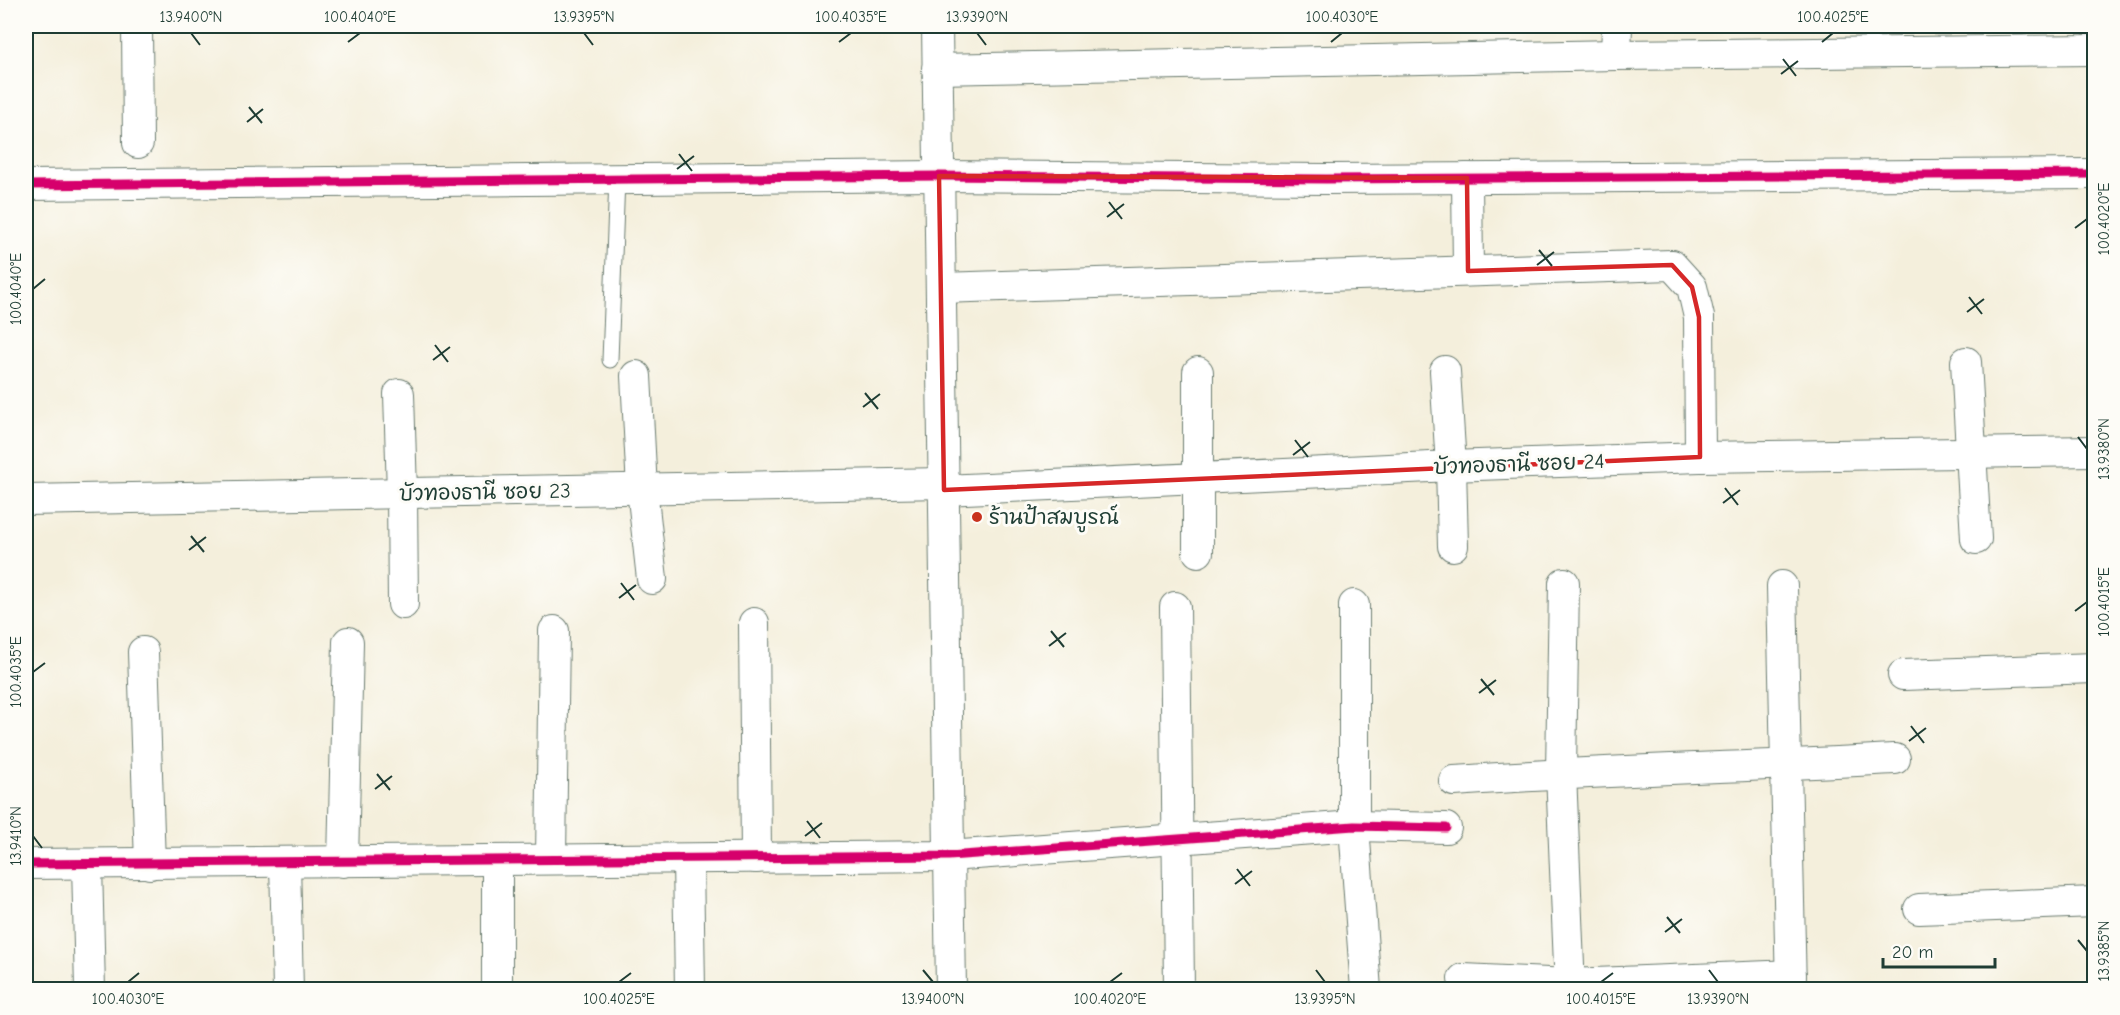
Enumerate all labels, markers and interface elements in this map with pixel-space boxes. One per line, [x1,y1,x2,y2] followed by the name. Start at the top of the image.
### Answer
[160,8,222,26] text: 13.9400°N
[324,8,396,26] text: 100.4040°E
[553,8,615,26] text: 13.9395°N
[815,8,887,26] text: 100.4035°E
[946,8,1008,26] text: 13.9390°N
[1306,8,1378,26] text: 100.4030°E
[1797,8,1869,26] text: 100.4025°E
[2095,183,2113,255] text: 100.4020°E
[7,253,25,325] text: 100.4040°E
[2095,418,2113,480] text: 13.9380°N
[1433,449,1605,479] street label: บัวทองธานี ซอย 24
[399,479,571,505] street label: บัวทองธานี ซอย 23
[989,503,1119,533] place label: ร้านป้าสมบูรณ์
[970,510,984,524] marker: ร้านป้าสมบูรณ์
[2095,567,2113,637] text: 100.4015°E
[7,636,25,708] text: 100.4035°E
[7,806,25,866] text: 13.9410°N
[2095,921,2113,981] text: 13.9385°N
[1883,931,1996,969] scale bar
[1892,942,1933,963] text: 20 m
[92,990,164,1008] text: 100.4030°E
[583,990,655,1008] text: 100.4025°E
[902,990,964,1008] text: 13.9400°N
[1074,990,1146,1008] text: 100.4020°E
[1294,990,1356,1008] text: 13.9395°N
[1566,990,1636,1008] text: 100.4015°E
[1687,990,1749,1008] text: 13.9390°N

